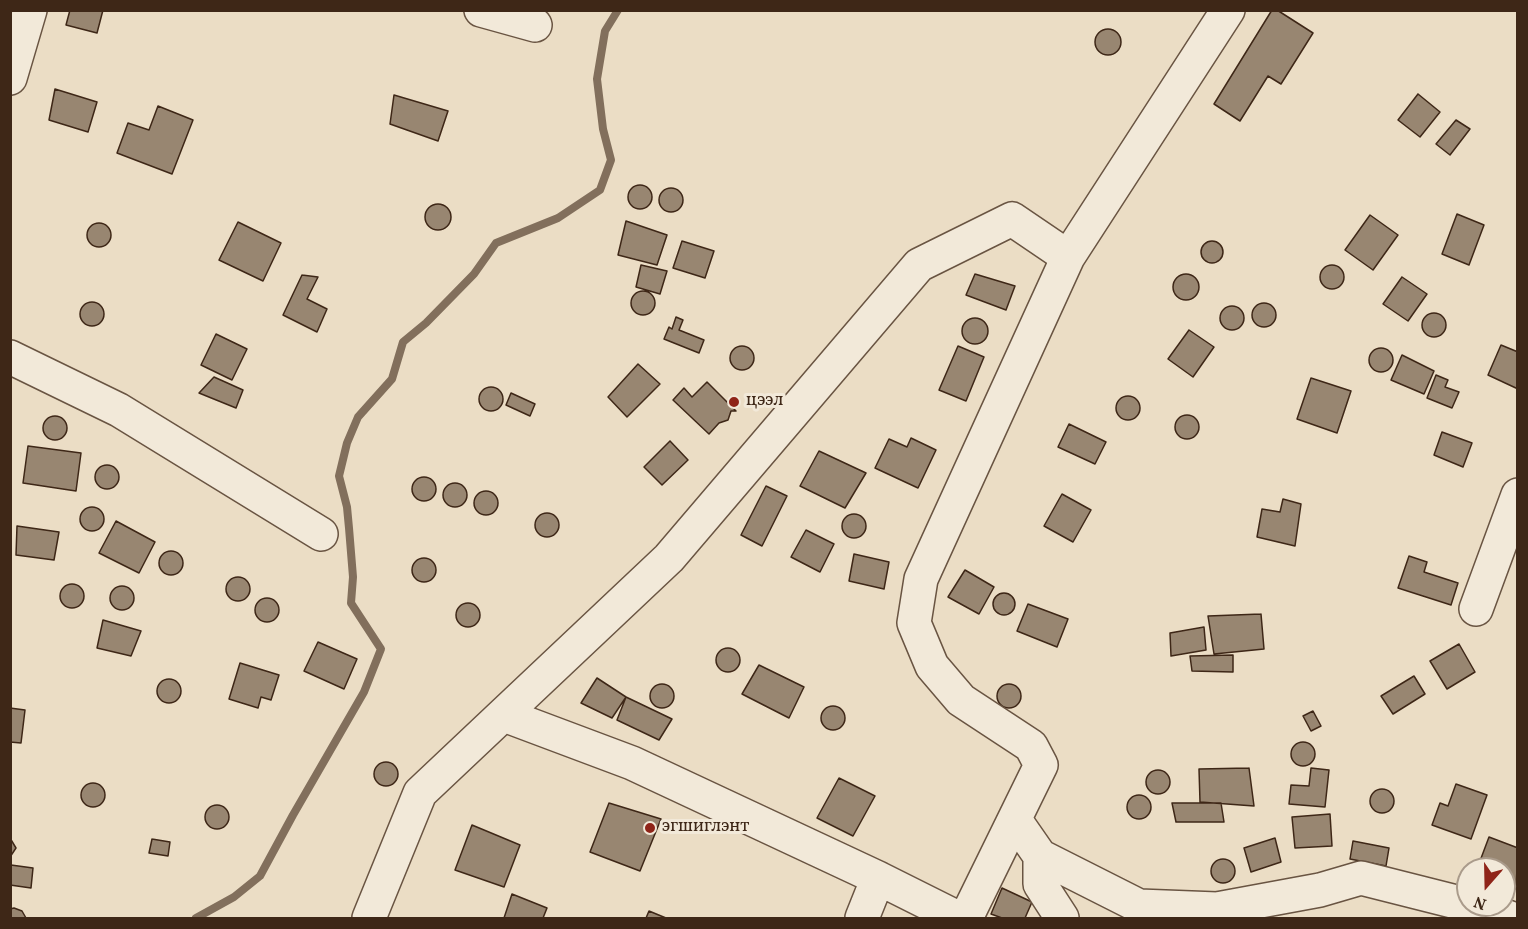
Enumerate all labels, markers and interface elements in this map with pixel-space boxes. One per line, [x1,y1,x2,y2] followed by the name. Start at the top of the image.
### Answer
[746,391,783,413] place label: цээл
[727,395,741,409] marker: цээл
[662,817,749,839] place label: эгшиглэнт
[643,821,657,835] marker: эгшиглэнт
[1456,857,1516,917] north arrow
[1471,890,1490,914] text: N

